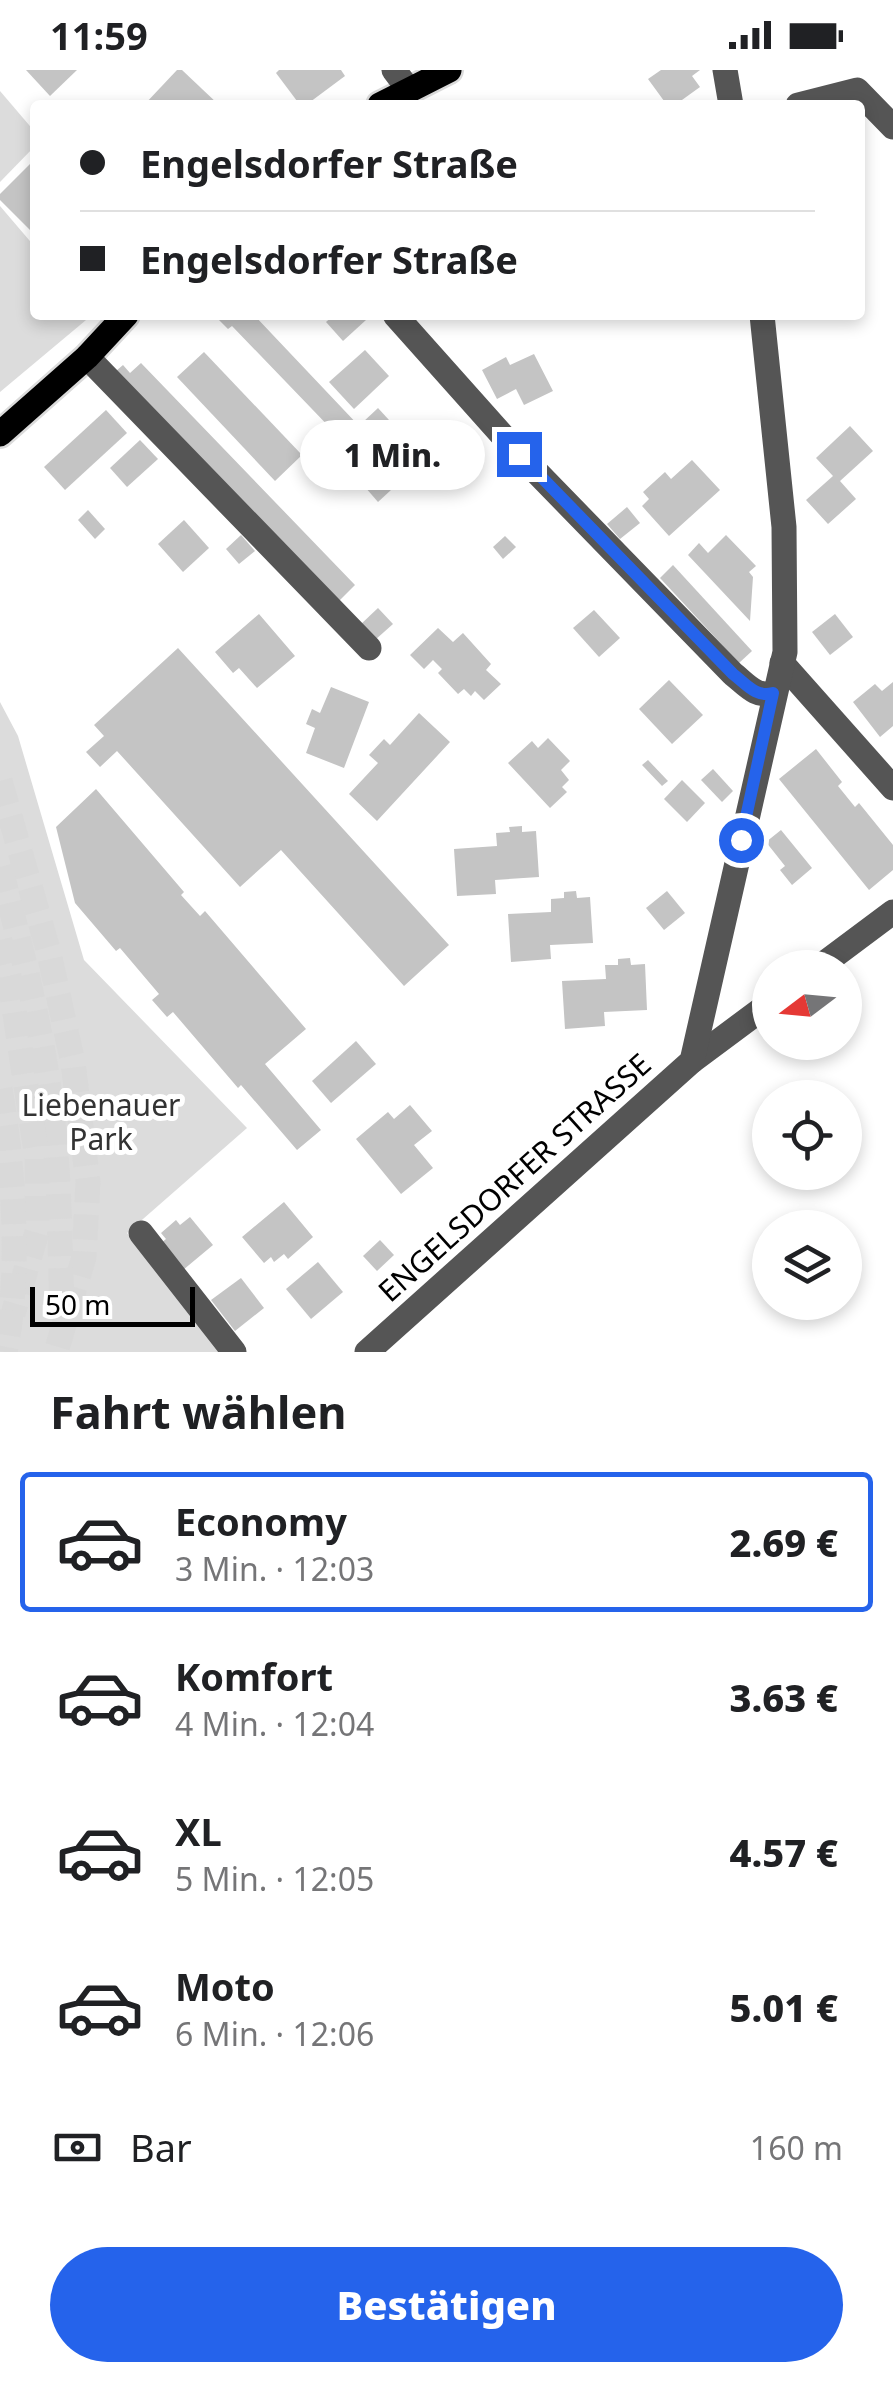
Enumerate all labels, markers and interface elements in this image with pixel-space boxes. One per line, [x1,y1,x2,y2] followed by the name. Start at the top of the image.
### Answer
[50,9,148,61] text: 11:59
[140,137,518,189] text: Engelsdorfer Straße
[140,233,518,285] text: Engelsdorfer Straße
[299,419,484,489] callout: 1 Min.
[497,432,542,477] route end
[344,433,441,476] text: 1 Min.
[719,818,764,863] route start
[752,950,862,1060] north arrow
[752,950,862,1320] map controls
[369,1043,659,1311] street label: ENGELSDORFER STRASSE
[752,1080,862,1190] button: locate
[22,1084,180,1159] park label: Liebenauer Park
[752,1210,862,1320] button: layers
[30,1282,195,1326] scale bar
[45,1285,111,1323] text: 50 m
[50,1381,347,1442] text: Fahrt wählen
[175,1495,347,1547] text: Economy
[55,1497,145,1587] icon: car
[729,1516,838,1568] text: 2.69 €
[175,1547,374,1590] text: 3 Min. · 12:03
[175,1650,333,1702] text: Komfort
[55,1652,145,1742] icon: car
[729,1671,838,1723] text: 3.63 €
[175,1702,374,1745] text: 4 Min. · 12:04
[175,1805,222,1857] text: XL
[55,1807,145,1897] icon: car
[729,1826,838,1878] text: 4.57 €
[175,1857,374,1900] text: 5 Min. · 12:05
[175,1960,275,2012] text: Moto
[55,1962,145,2052] icon: car
[729,1981,838,2033] text: 5.01 €
[175,2012,374,2055] text: 6 Min. · 12:06
[50,2120,105,2175] icon: cash
[130,2121,192,2173] text: Bar
[750,2126,843,2169] text: 160 m
[50,2247,843,2362] button: Bestätigen

